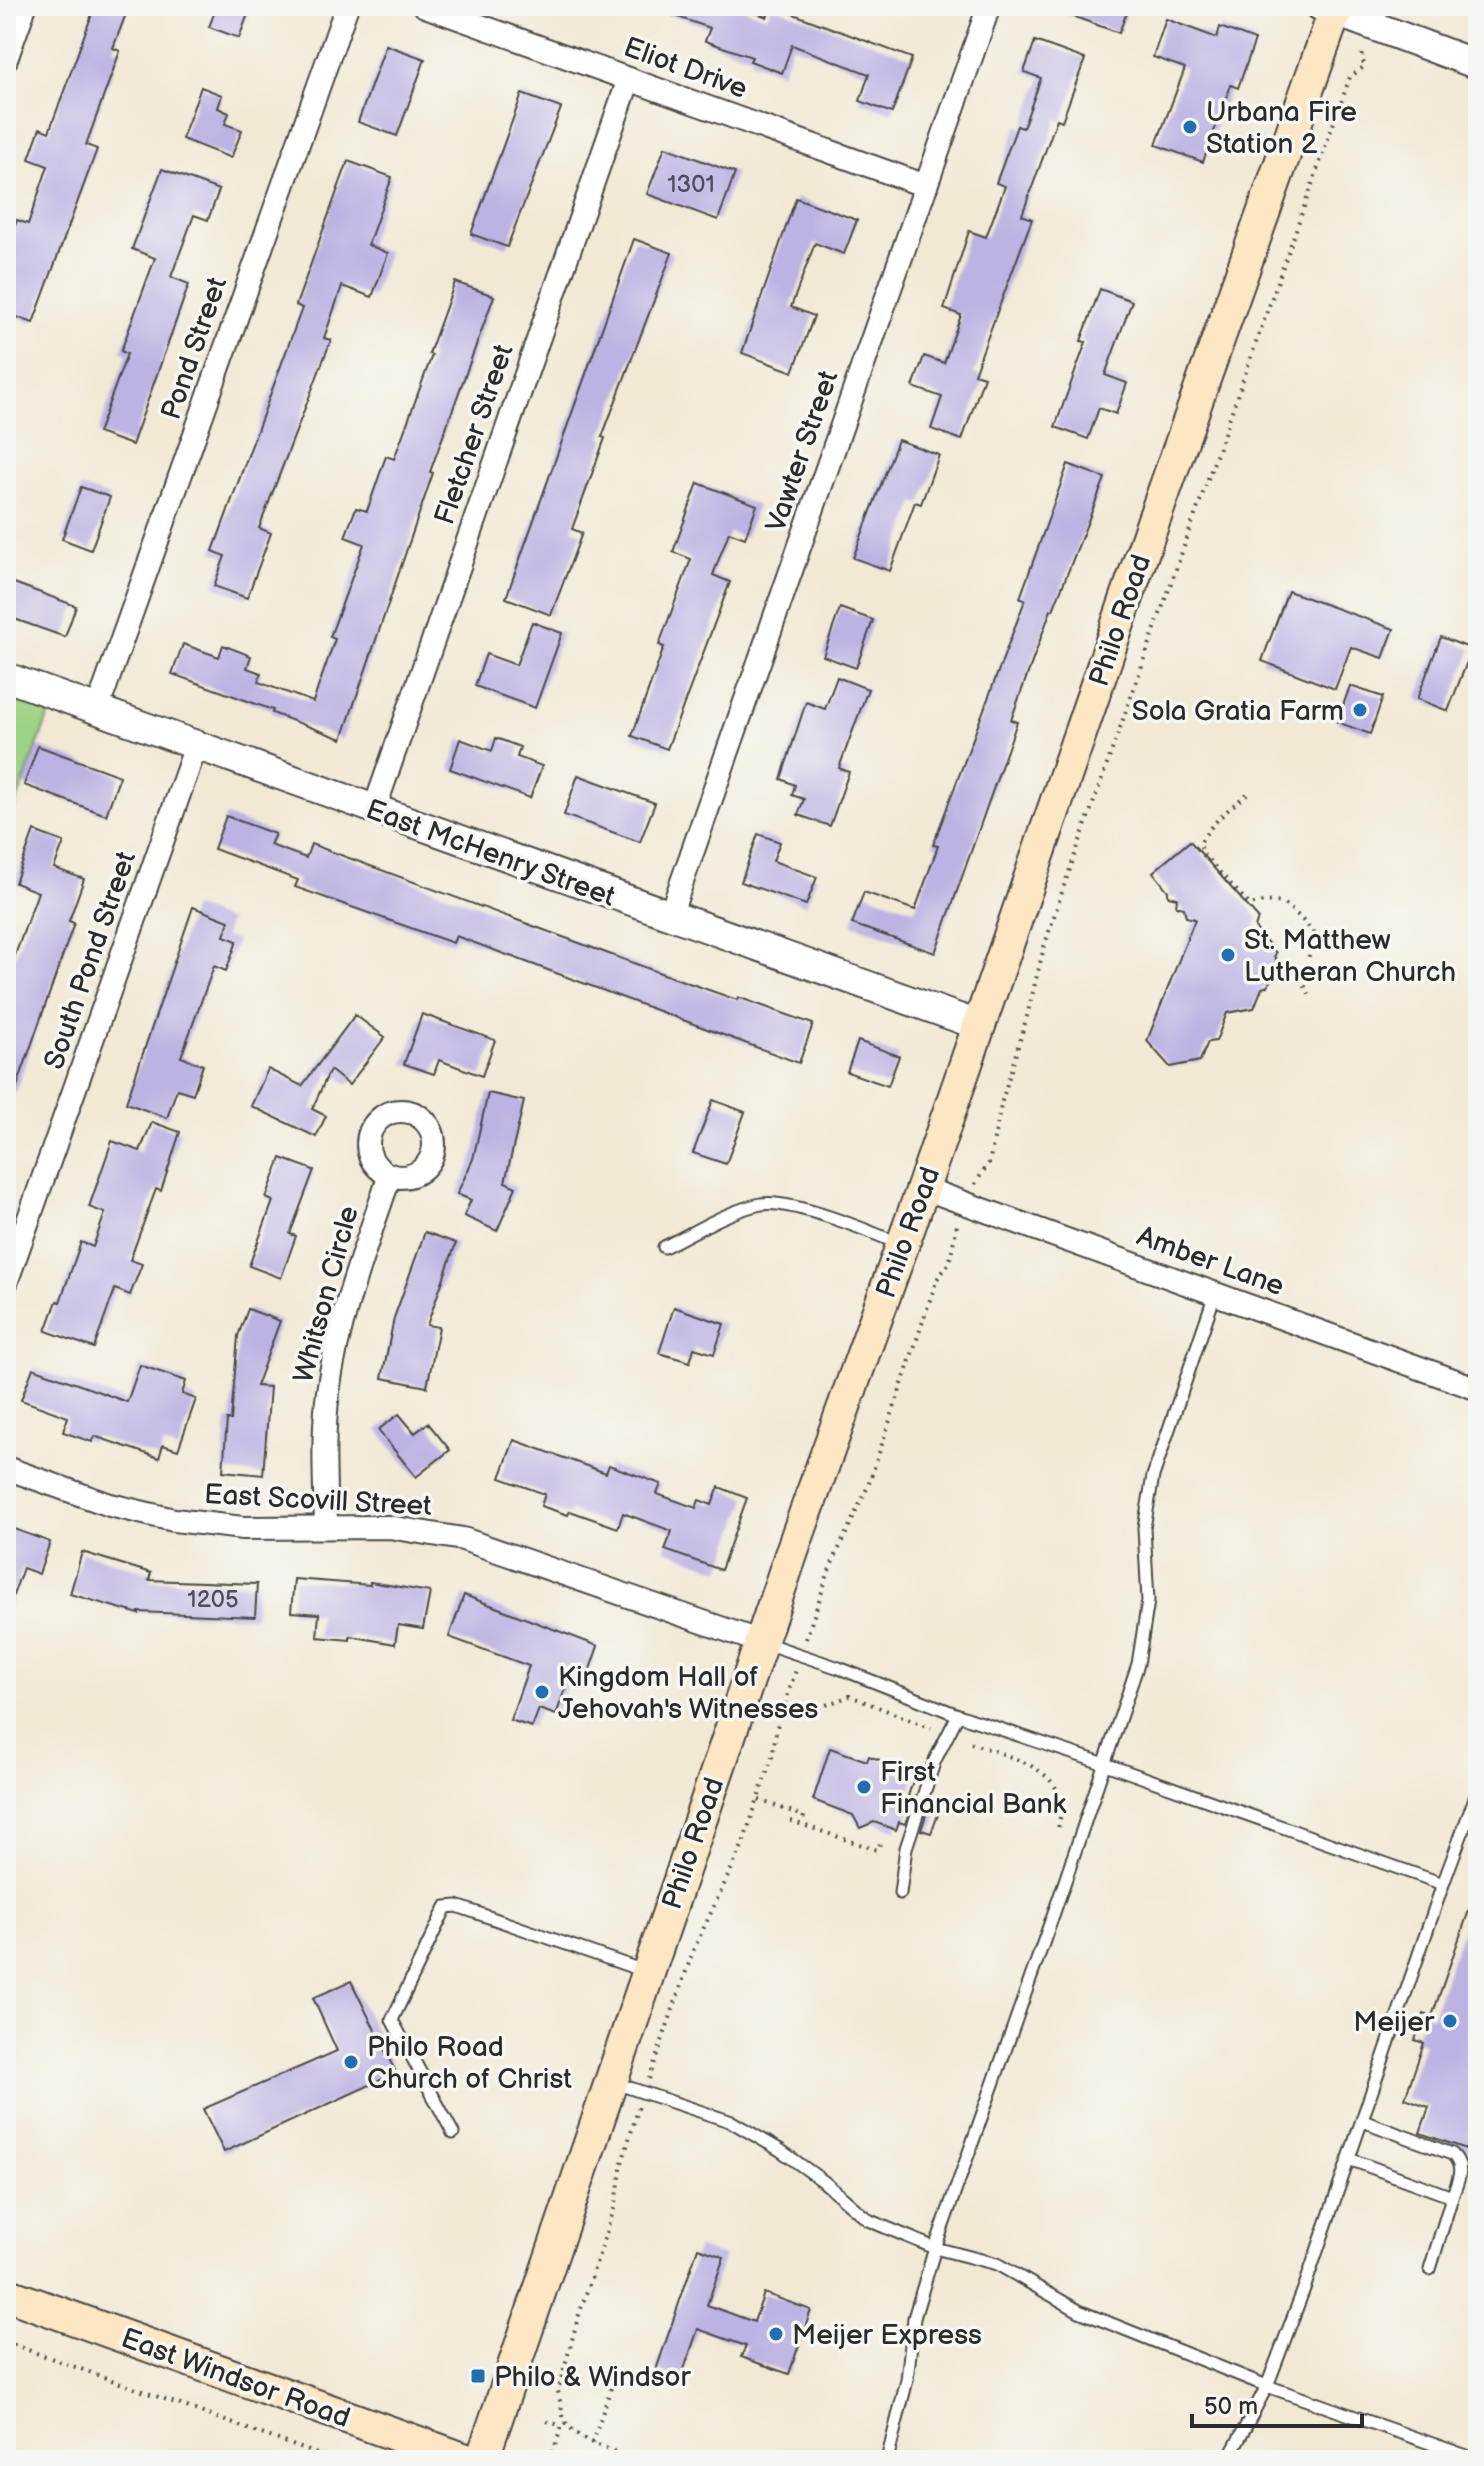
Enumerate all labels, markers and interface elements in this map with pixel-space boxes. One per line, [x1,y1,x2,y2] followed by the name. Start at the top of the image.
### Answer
[619,31,752,106] street label: Eliot Drive
[1206,96,1357,161] place label: Urbana Fire Station 2
[1181,118,1199,136] marker: Urbana Fire Station 2
[667,170,715,199] house number: 1301
[155,273,234,424] street label: Pond Street
[428,340,521,529] street label: Fletcher Street
[759,366,846,536] street label: Vawter Street
[1083,550,1158,691] street label: Philo Road
[1132,695,1344,728] place label: Sola Gratia Farm
[1351,701,1369,719] marker: Sola Gratia Farm
[362,793,620,914] street label: East McHenry Street
[38,847,143,1074] street label: South Pond Street
[1244,924,1456,989] place label: St. Matthew Lutheran Church
[1219,946,1237,964] marker: St. Matthew Lutheran Church
[869,1163,947,1302] street label: Philo Road
[287,1202,366,1386] street label: Whitson Circle
[1132,1220,1289,1303] street label: Amber Lane
[203,1478,433,1523] street label: East Scovill Street
[187,1585,239,1614] house number: 1205
[558,1661,819,1726] place label: Kingdom Hall of Jehovah's Witnesses
[533,1683,551,1701] marker: Kingdom Hall of Jehovah's Witnesses
[880,1756,1067,1821] place label: First Financial Bank
[656,1773,731,1914] street label: Philo Road
[855,1778,873,1796] marker: First Financial Bank
[1353,2006,1435,2039] place label: Meijer
[1441,2012,1459,2030] marker: Meijer
[367,2031,572,2096] place label: Philo Road Church of Christ
[342,2053,360,2071] marker: Philo Road Church of Christ
[792,2319,982,2352] place label: Meijer Express
[117,2322,354,2435] street label: East Windsor Road
[767,2325,785,2343] marker: Meijer Express
[494,2361,692,2394] place label: Philo & Windsor
[469,2367,487,2385] marker: Philo & Windsor
[1192,2378,1362,2428] scale bar
[1204,2392,1258,2421] text: 50 m

